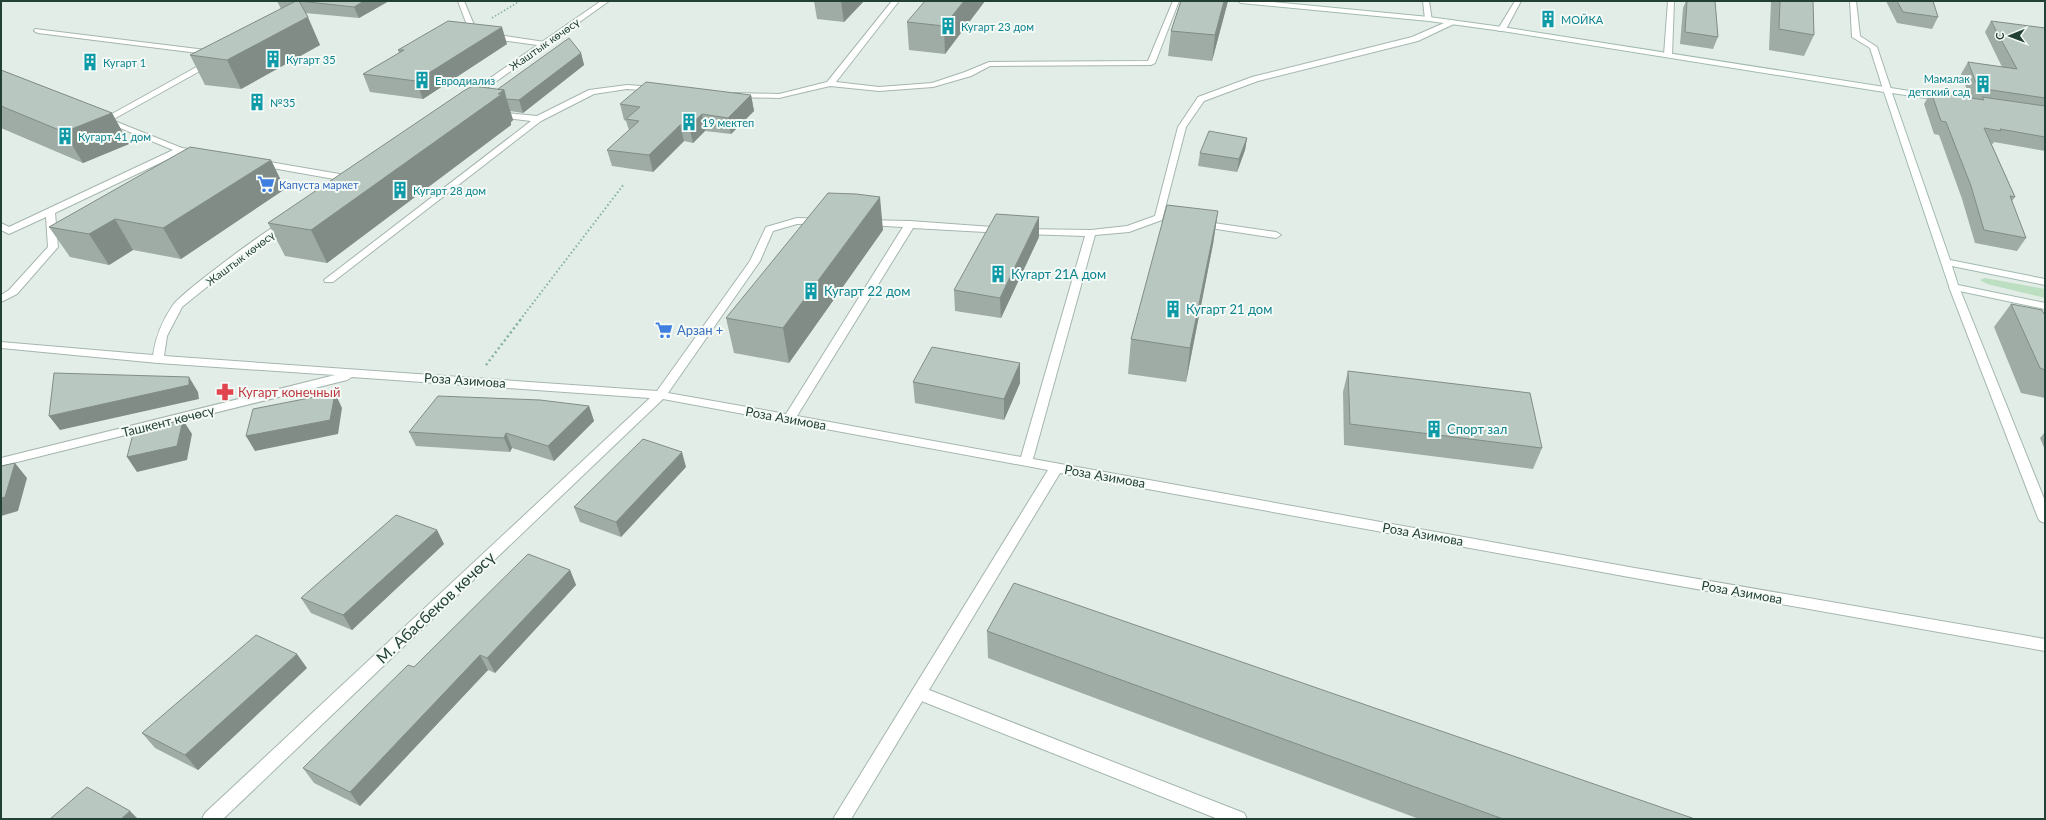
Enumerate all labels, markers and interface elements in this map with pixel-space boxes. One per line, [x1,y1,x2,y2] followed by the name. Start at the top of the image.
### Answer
[1538,9,1558,29] building icon: МОЙКА
[1561,13,1604,26] place label: МОЙКА
[507,15,582,73] street label: Жаштык көчөсү
[938,16,958,36] building icon: Кугарт 23 дом
[1990,16,2030,56] north arrow
[961,20,1034,33] place label: Кугарт 23 дом
[1993,32,2006,40] text: С
[263,49,283,69] building icon: Кугарт 35
[80,52,100,72] building icon: Кугарт 1
[286,53,336,66] place label: Кугарт 35
[103,56,146,69] place label: Кугарт 1
[412,70,432,90] building icon: Евродиализ
[1908,72,1970,98] place label: Мамалак детский сад
[435,74,495,87] place label: Евродиализ
[1973,74,1993,94] building icon: Мамалак детский сад
[247,92,267,112] building icon: №35
[270,96,296,109] place label: №35
[679,112,699,132] building icon: 19 мектеп
[702,116,754,129] place label: 19 мектеп
[55,126,75,146] building icon: Кугарт 41 дом
[78,130,151,143] place label: Кугарт 41 дом
[256,174,276,194] supermarket icon: Капуста маркет
[279,178,359,191] place label: Капуста маркет
[390,180,410,200] building icon: Кугарт 28 дом
[413,184,486,197] place label: Кугарт 28 дом
[203,228,277,288] street label: Жаштык көчөсү
[988,264,1008,284] building icon: Кугарт 21А дом
[1011,266,1106,282] place label: Кугарт 21А дом
[801,281,821,301] building icon: Кугарт 22 дом
[824,283,910,299] place label: Кугарт 22 дом
[1163,299,1183,319] building icon: Кугарт 21 дом
[1186,301,1272,317] place label: Кугарт 21 дом
[654,320,674,340] supermarket icon: Арзан +
[677,322,723,338] place label: Арзан +
[424,369,506,391] street label: Роза Азимова
[215,382,235,402] pharmacy icon: Кугарт конечный
[238,384,340,400] place label: Кугарт конечный
[120,402,216,440] street label: Ташкент көчөсү
[744,403,828,433] street label: Роза Азимова
[1424,419,1444,439] building icon: Спорт зал
[1447,421,1507,437] place label: Спорт зал
[1063,461,1147,491] street label: Роза Азимова
[1381,519,1465,549] street label: Роза Азимова
[372,547,499,667] street label: М. Абасбеков көчөсү
[1700,577,1784,607] street label: Роза Азимова

